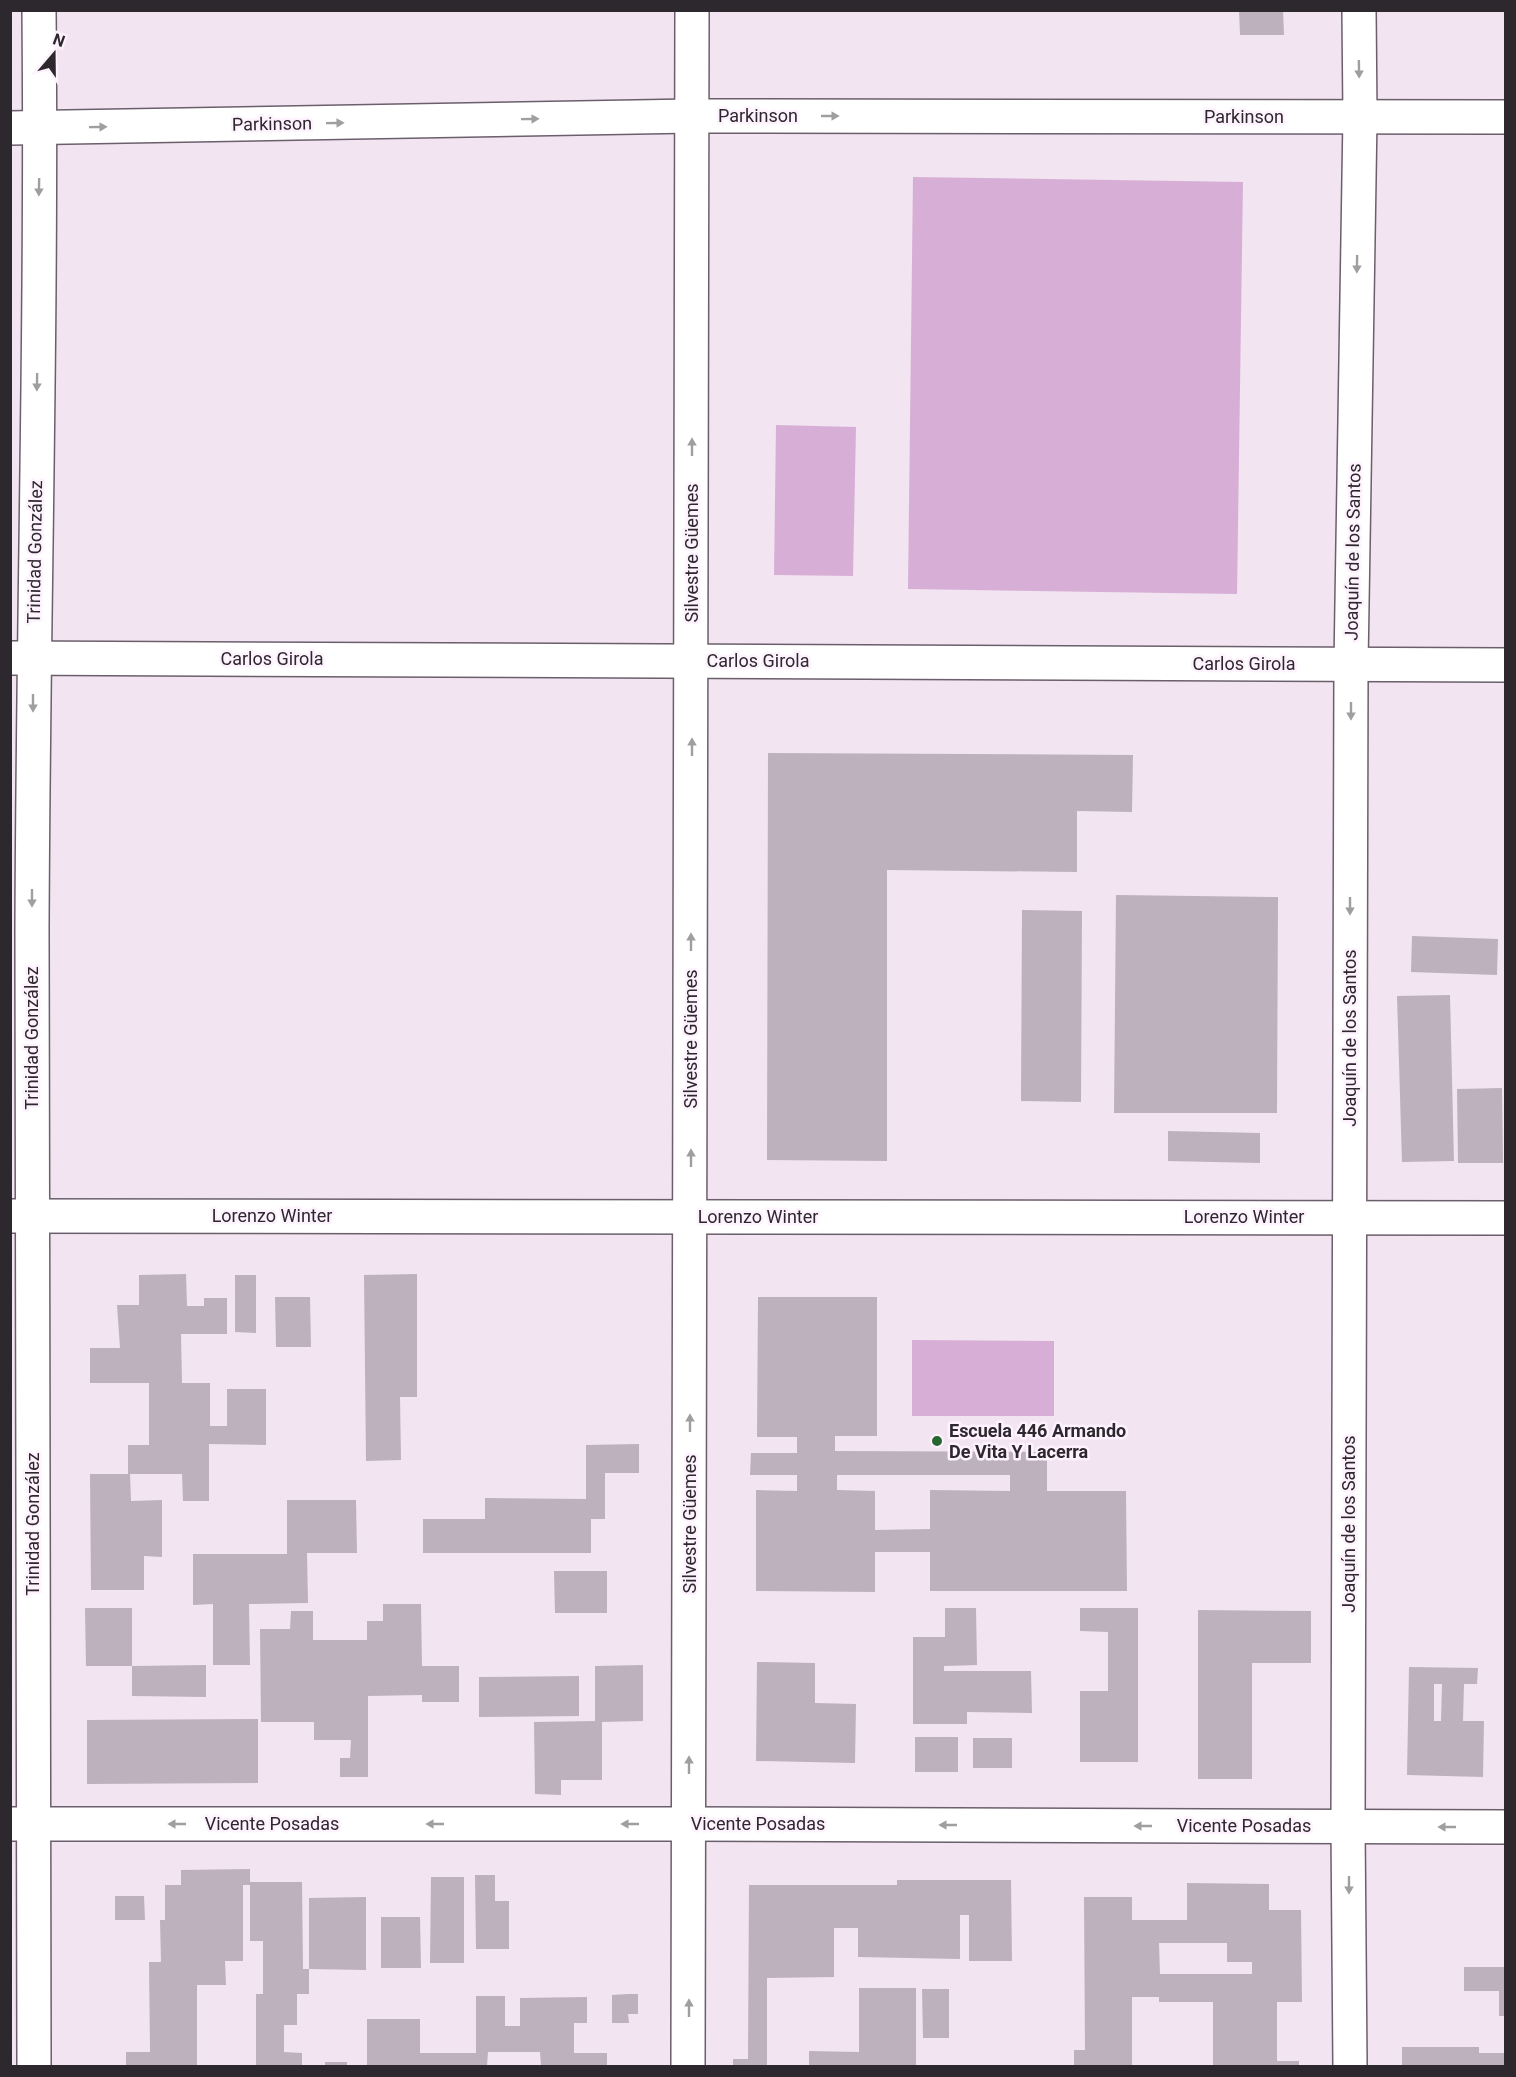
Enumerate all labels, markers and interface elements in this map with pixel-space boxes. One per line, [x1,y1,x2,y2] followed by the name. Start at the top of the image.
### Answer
[24,24,84,84] north arrow
[50,30,68,51] text: N
[1355,59,1364,78] one-way arrow
[718,105,798,126] street label: Parkinson
[1204,106,1284,127] street label: Parkinson
[821,111,840,121] one-way arrow
[232,112,312,135] street label: Parkinson
[521,114,540,124] one-way arrow
[326,118,345,128] one-way arrow
[89,122,108,132] one-way arrow
[34,177,44,196] one-way arrow
[1353,254,1362,273] one-way arrow
[32,372,42,391] one-way arrow
[687,437,697,456] one-way arrow
[1340,463,1365,641] street label: Joaquín de los Santos
[23,480,46,624] street label: Trinidad González
[681,483,702,623] street label: Silvestre Güemes
[221,648,324,669] street label: Carlos Girola
[707,650,810,671] street label: Carlos Girola
[1193,653,1296,674] street label: Carlos Girola
[28,693,38,712] one-way arrow
[1346,701,1356,720] one-way arrow
[687,737,697,756] one-way arrow
[27,888,37,907] one-way arrow
[1345,896,1355,915] one-way arrow
[686,932,696,951] one-way arrow
[1339,949,1360,1127] street label: Joaquín de los Santos
[21,966,42,1110] street label: Trinidad González
[680,969,701,1109] street label: Silvestre Güemes
[686,1148,696,1167] one-way arrow
[212,1205,332,1226] street label: Lorenzo Winter
[698,1206,818,1227] street label: Lorenzo Winter
[1184,1206,1304,1227] street label: Lorenzo Winter
[685,1414,695,1433] one-way arrow
[949,1420,1126,1462] place label: Escuela 446 Armando De Vita Y Lacerra
[930,1434,944,1448] marker: Escuela 446 Armando De Vita Y Lacerra
[1338,1435,1359,1613] street label: Joaquín de los Santos
[22,1452,43,1596] street label: Trinidad González
[679,1454,700,1594] street label: Silvestre Güemes
[684,1756,694,1775] one-way arrow
[205,1813,339,1834] street label: Vicente Posadas
[691,1813,825,1834] street label: Vicente Posadas
[1177,1815,1311,1836] street label: Vicente Posadas
[168,1819,187,1829] one-way arrow
[426,1819,445,1829] one-way arrow
[621,1819,640,1829] one-way arrow
[938,1820,957,1830] one-way arrow
[1133,1821,1152,1831] one-way arrow
[1438,1822,1457,1832] one-way arrow
[1344,1876,1354,1895] one-way arrow
[684,1999,694,2018] one-way arrow

